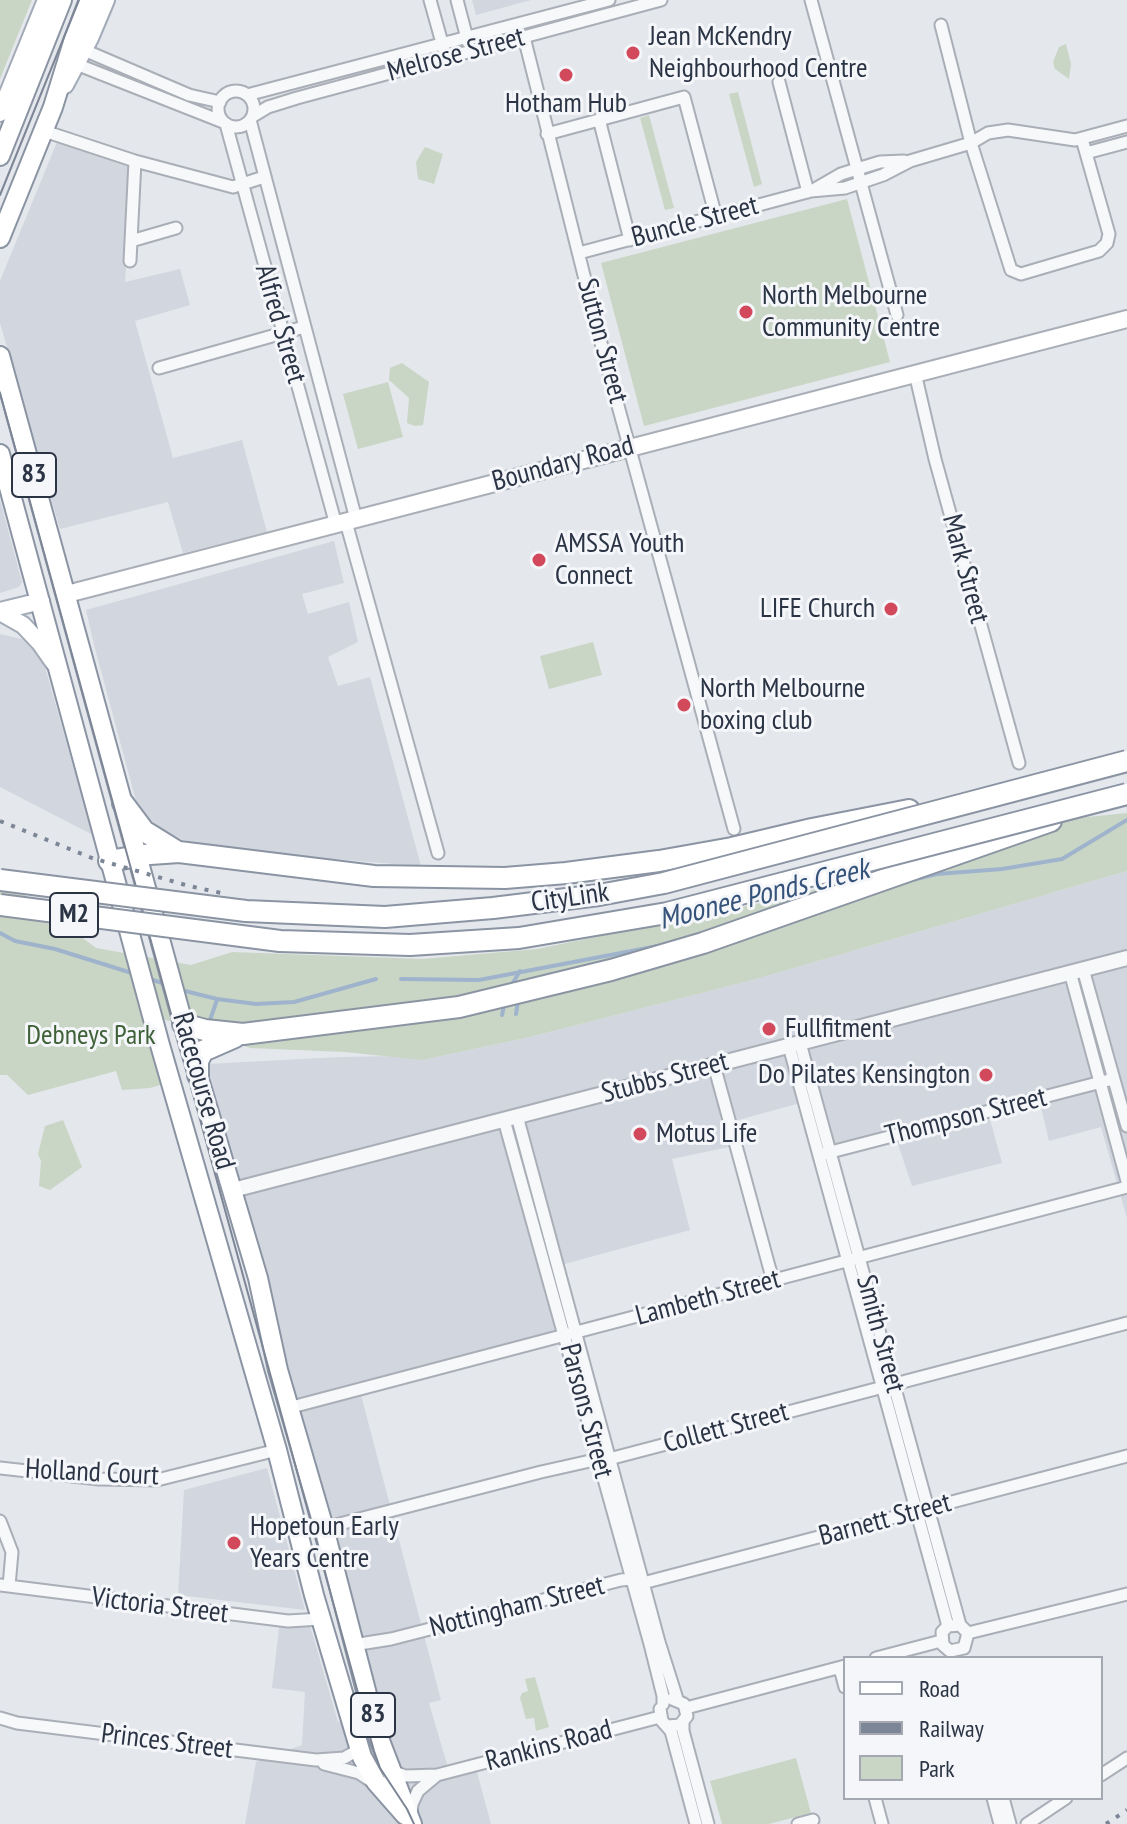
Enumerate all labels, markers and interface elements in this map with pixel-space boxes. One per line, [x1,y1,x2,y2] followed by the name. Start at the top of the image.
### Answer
[649,20,868,86] place label: Jean McKendry Neighbourhood Centre
[384,21,528,89] street label: Melrose Street
[624,44,642,62] marker: Jean McKendry Neighbourhood Centre
[557,66,575,84] marker: Hotham Hub
[505,87,627,121] place label: Hotham Hub
[628,189,762,255] street label: Buncle Street
[247,261,313,387] street label: Alfred Street
[569,275,635,407] street label: Sutton Street
[762,279,940,345] place label: North Melbourne Community Centre
[737,303,755,321] marker: North Melbourne Community Centre
[489,429,637,499] street label: Boundary Road
[12,453,56,497] road number: 83
[934,511,996,627] street label: Mark Street
[555,527,684,593] place label: AMSSA Youth Connect
[530,551,548,569] marker: AMSSA Youth Connect
[760,592,875,626] place label: LIFE Church
[882,600,900,618] marker: LIFE Church
[700,672,865,738] place label: North Melbourne boxing club
[675,696,693,714] marker: North Melbourne boxing club
[655,852,873,938] water label: Moonee Ponds Creek
[529,876,611,920] street label: CityLink
[50,893,98,937] road number: M2
[165,1009,241,1173] street label: Racecourse Road
[785,1012,891,1046] place label: Fullfitment
[26,1019,156,1053] park label: Debneys Park
[760,1020,778,1038] marker: Fullfitment
[598,1045,732,1111] street label: Stubbs Street
[758,1058,970,1092] place label: Do Pilates Kensington
[977,1066,995,1084] marker: Do Pilates Kensington
[882,1081,1050,1153] street label: Thompson Street
[656,1117,757,1151] place label: Motus Life
[631,1125,649,1143] marker: Motus Life
[632,1263,784,1333] street label: Lambeth Street
[848,1272,912,1396] street label: Smith Street
[552,1340,620,1482] street label: Parsons Street
[660,1395,792,1461] street label: Collett Street
[24,1453,160,1493] street label: Holland Court
[815,1486,955,1554] street label: Barnett Street
[250,1510,399,1576] place label: Hopetoun Early Years Centre
[225,1534,243,1552] marker: Hopetoun Early Years Centre
[426,1569,608,1645] street label: Nottingham Street
[90,1581,230,1631] street label: Victoria Street
[843,1656,1103,1800] legend
[919,1673,960,1704] text: Road
[351,1693,395,1737] road number: 83
[482,1713,616,1779] street label: Rankins Road
[919,1713,984,1744] text: Railway
[99,1717,235,1767] street label: Princes Street
[919,1753,955,1784] text: Park

